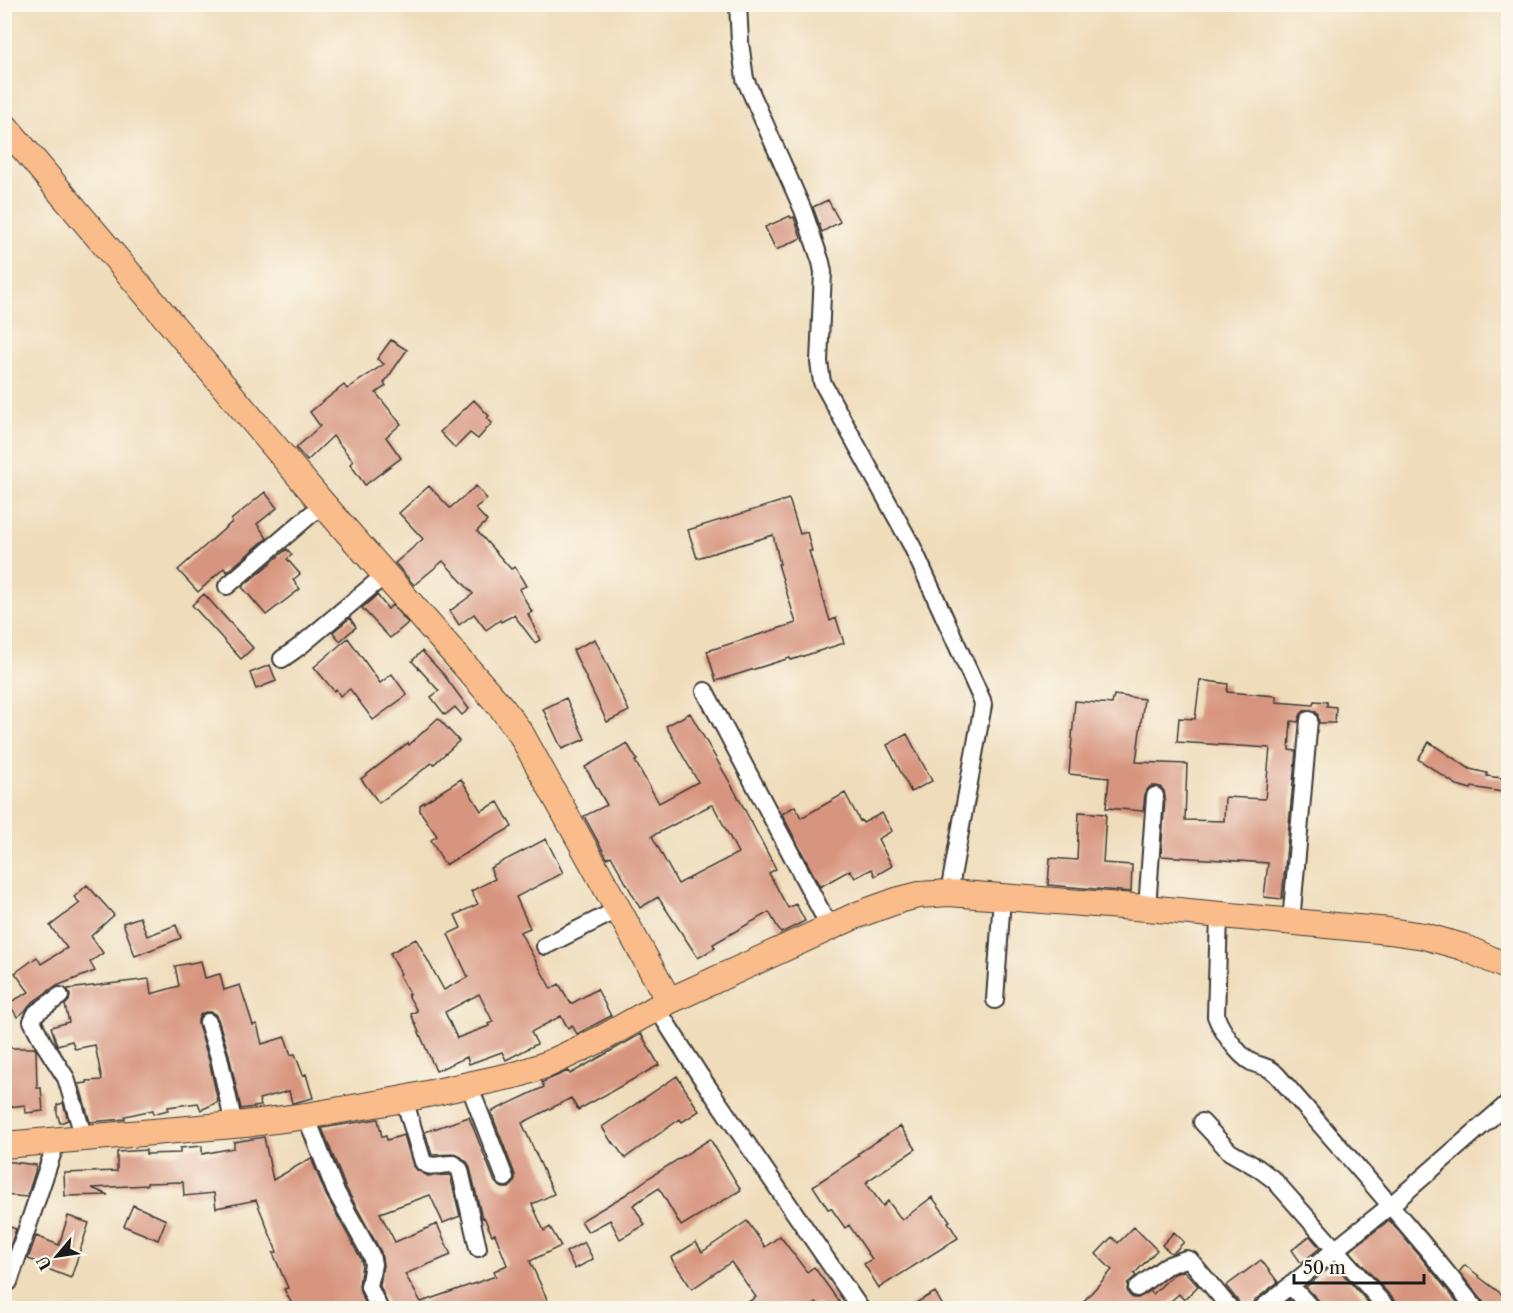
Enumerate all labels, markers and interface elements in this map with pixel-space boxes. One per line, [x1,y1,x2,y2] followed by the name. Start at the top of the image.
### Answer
[27,1226,87,1286] north arrow
[1294,1247,1424,1285] scale bar
[32,1253,56,1274] text: U
[1303,1257,1346,1279] text: 50 m

